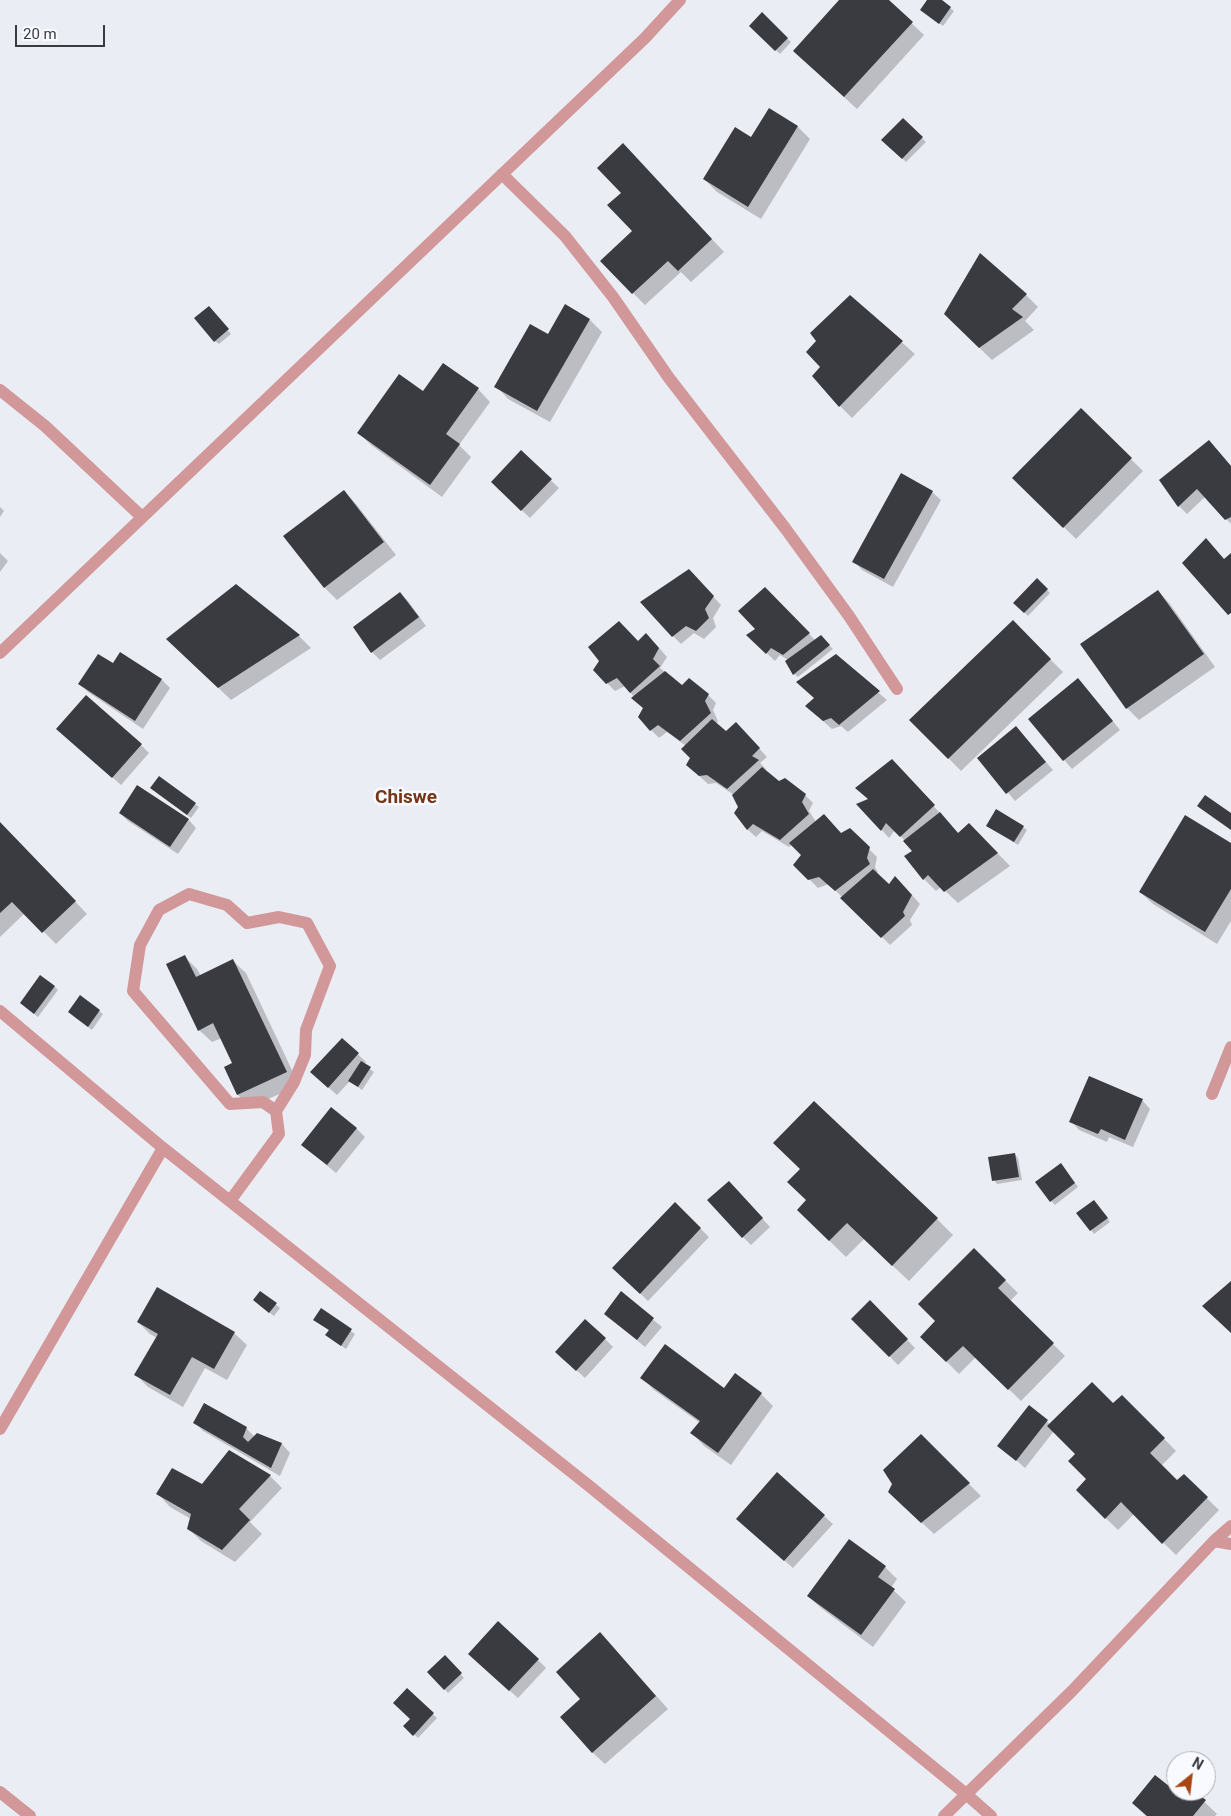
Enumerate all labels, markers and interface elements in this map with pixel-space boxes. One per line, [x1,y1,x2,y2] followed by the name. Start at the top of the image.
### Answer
[18,15,108,47] scale bar
[23,25,57,43] text: 20 m
[375,787,437,809] district label: Chiswe
[1166,1751,1216,1801] north arrow
[1190,1754,1206,1773] text: N

